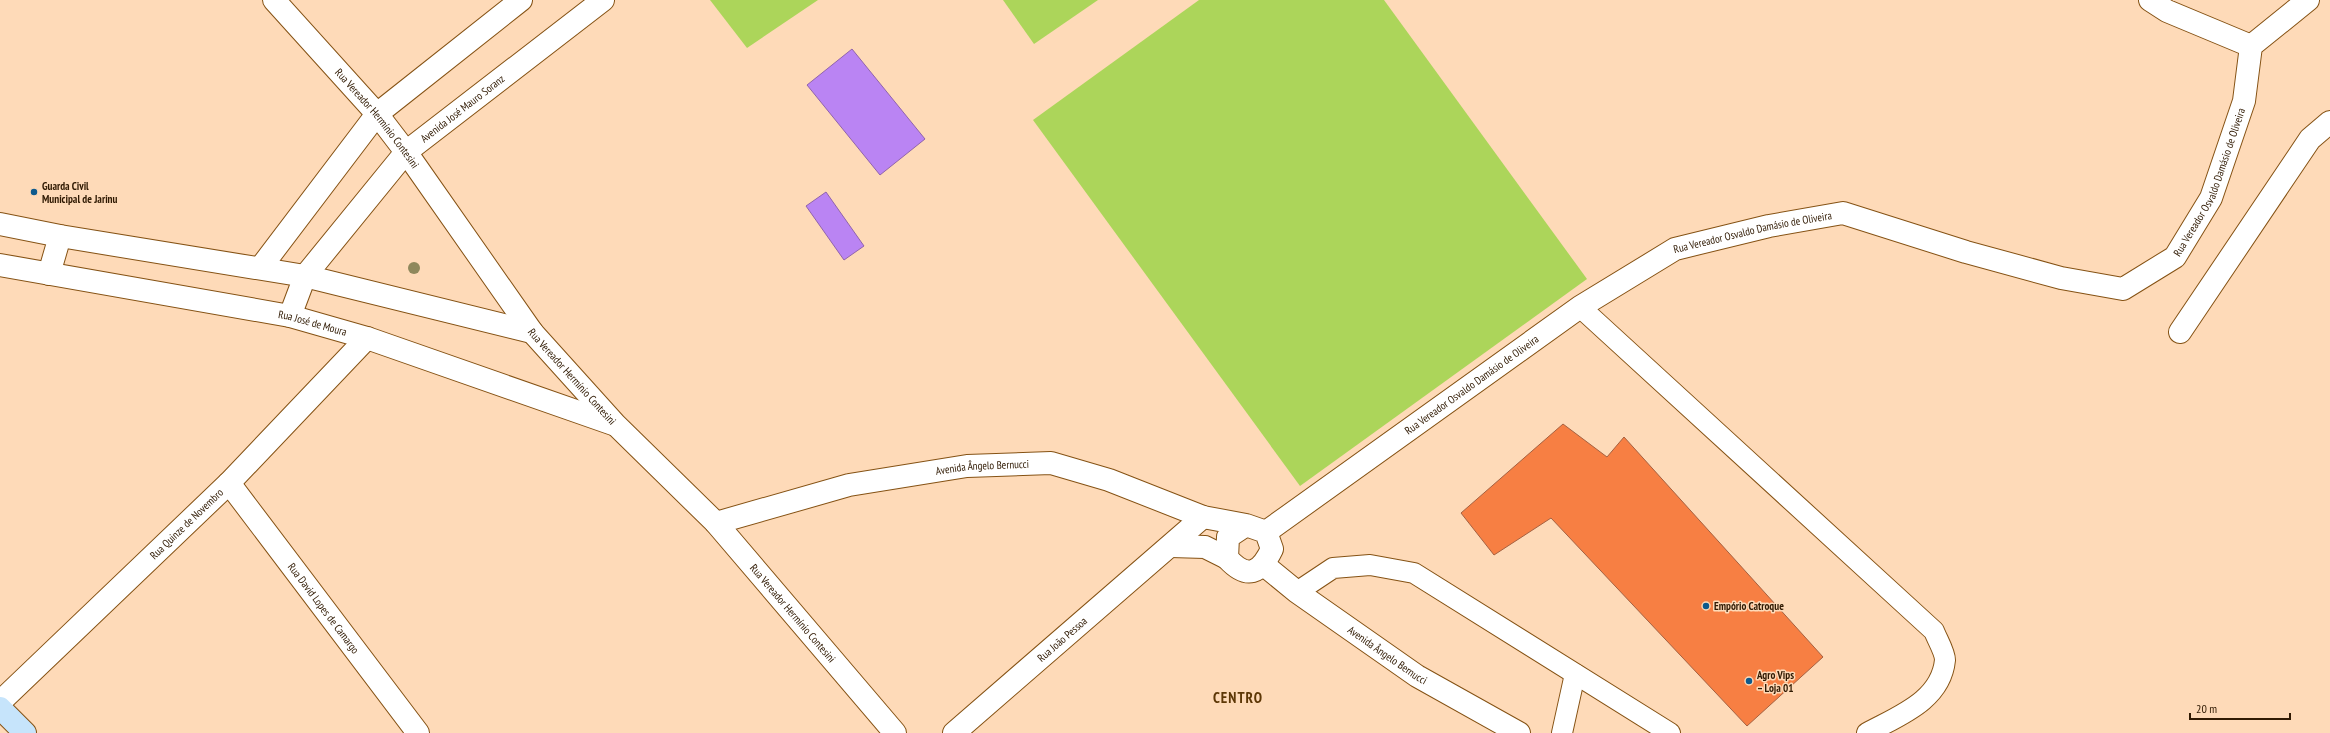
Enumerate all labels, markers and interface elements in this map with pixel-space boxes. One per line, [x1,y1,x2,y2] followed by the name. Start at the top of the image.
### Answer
[332,65,422,171] street label: Rua Vereador Hermínio Contesini
[418,72,507,145] street label: Avenida José Mauro Soranz
[2170,106,2248,259] street label: Rua Vereador Osvaldo Damásio de Oliveira
[42,179,118,206] place label: Guarda Civil Municipal de Jarinu
[29,187,39,197] marker: Guarda Civil Municipal de Jarinu
[1672,208,1833,256] street label: Rua Vereador Osvaldo Damásio de Oliveira
[277,307,348,339] street label: Rua José de Moura
[525,326,619,428] street label: Rua Vereador Hermínio Contesini
[1402,332,1541,437] street label: Rua Vereador Osvaldo Damásio de Oliveira
[935,457,1029,478] street label: Avenida Ângelo Bernucci
[147,485,226,562] street label: Rua Quinze de Novembro
[285,560,363,657] street label: Rua David Lopes de Camargo
[747,561,839,665] street label: Rua Vereador Hermínio Contesini
[1714,599,1784,613] place label: Empório Catroque
[1701,601,1711,611] marker: Empório Catroque
[1034,614,1090,665] street label: Rua João Pessoa
[1345,623,1430,687] street label: Avenida Ângelo Bernucci
[1756,668,1794,695] place label: Agro Vips – Loja 01
[1744,676,1754,686] marker: Agro Vips – Loja 01
[1213,688,1263,707] district label: CENTRO
[2190,695,2290,721] scale bar
[2196,701,2217,716] text: 20 m

